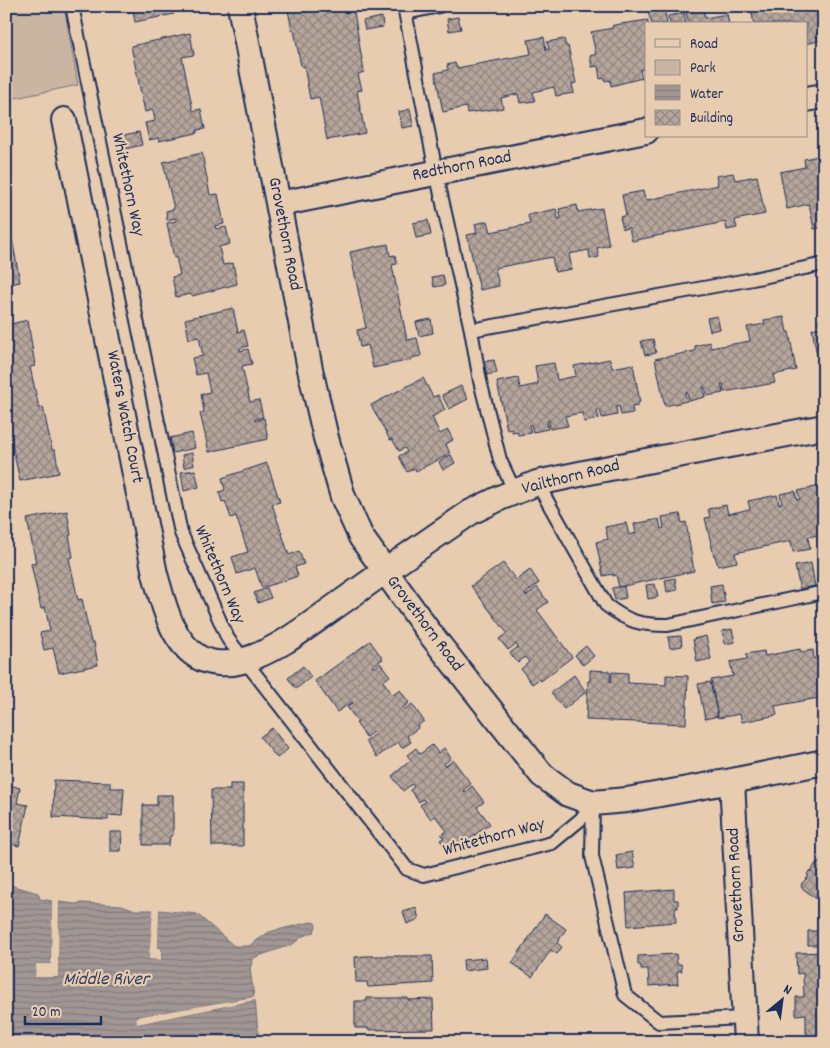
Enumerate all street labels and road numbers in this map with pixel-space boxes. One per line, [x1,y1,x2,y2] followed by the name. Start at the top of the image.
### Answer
[104,131,150,239] street label: Whitethorn Way
[410,145,514,189] street label: Redthorn Road
[261,175,307,293] street label: Grovethorn Road
[99,348,149,486] street label: Waters Watch Court
[519,454,623,502] street label: Vailthorn Road
[187,522,251,629] street label: Whitethorn Way
[379,571,469,677] street label: Grovethorn Road
[440,812,548,864] street label: Whitethorn Way
[722,827,752,943] street label: Grovethorn Road

